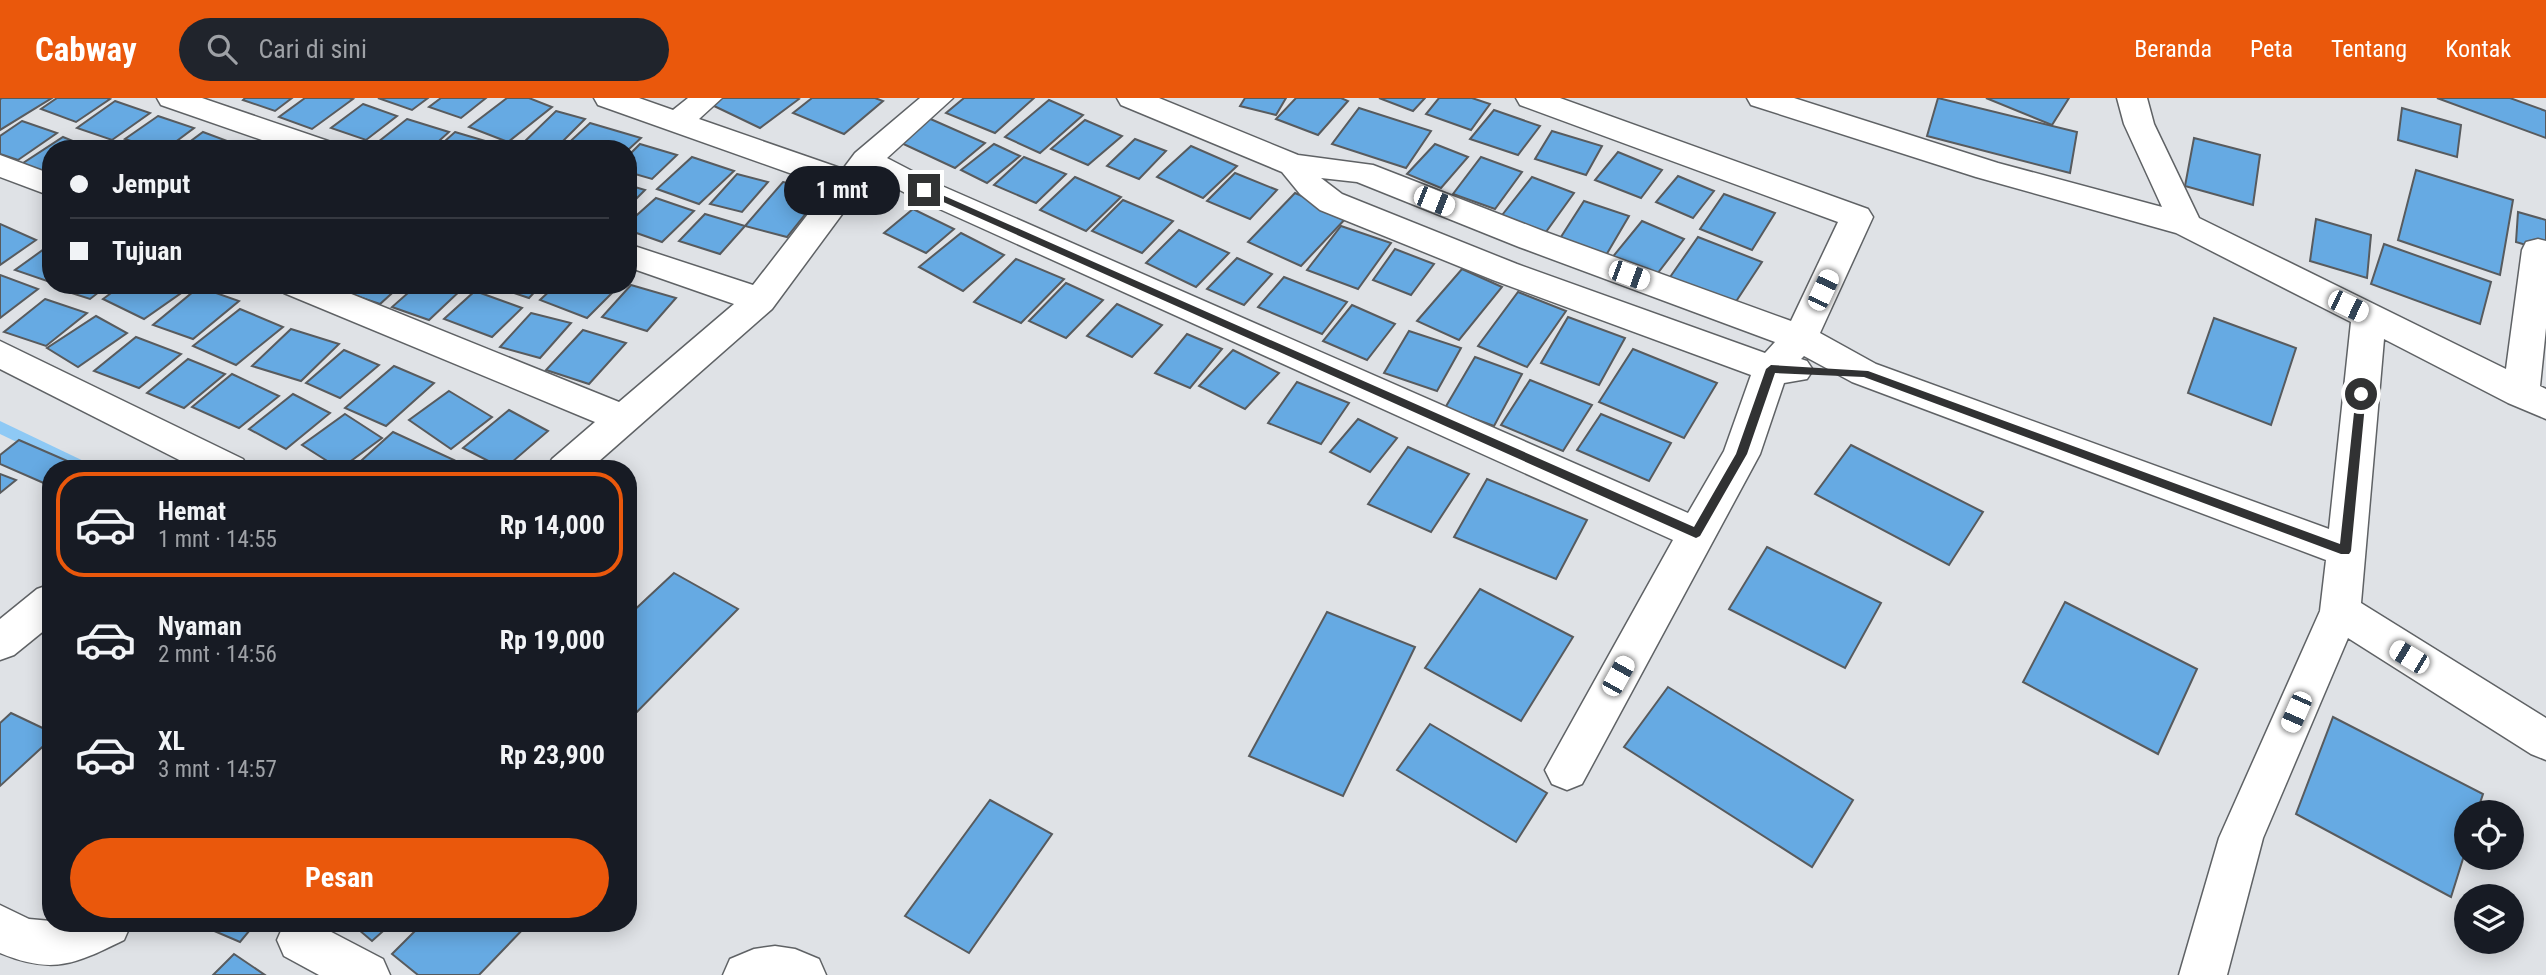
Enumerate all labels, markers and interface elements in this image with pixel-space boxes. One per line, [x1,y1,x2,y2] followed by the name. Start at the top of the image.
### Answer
[179,18,669,81] search box
[35,30,137,69] text: Cabway
[203,30,241,68] icon: search
[259,34,367,64] text: Cari di sini
[2134,35,2212,63] text: Beranda
[2250,35,2293,63] text: Peta
[2331,35,2407,63] text: Tentang
[2445,35,2511,63] text: Kontak
[784,166,900,214] callout: 1 mnt
[112,169,190,199] text: Jemput
[908,174,940,206] route end
[816,177,868,204] text: 1 mnt
[1411,183,1458,219] car
[112,236,182,266] text: Tujuan
[1606,258,1653,292] car
[1805,267,1842,313] car
[2325,287,2372,325] car
[2345,378,2377,410] route start
[74,493,137,556] icon: car
[158,496,226,526] text: Hemat
[500,510,605,540] text: Rp 14,000
[158,526,277,553] text: 1 mnt · 14:55
[74,608,137,671] icon: car
[158,611,242,641] text: Nyaman
[500,625,605,655] text: Rp 19,000
[2386,637,2433,677] car
[158,641,277,668] text: 2 mnt · 14:56
[1599,653,1638,699] car
[2278,689,2315,735] car
[74,723,137,786] icon: car
[158,726,185,756] text: XL
[500,740,605,770] text: Rp 23,900
[158,756,277,783] text: 3 mnt · 14:57
[2454,800,2524,954] map controls
[2454,800,2524,870] button: locate
[70,838,609,918] button: Pesan
[2454,884,2524,954] button: layers

